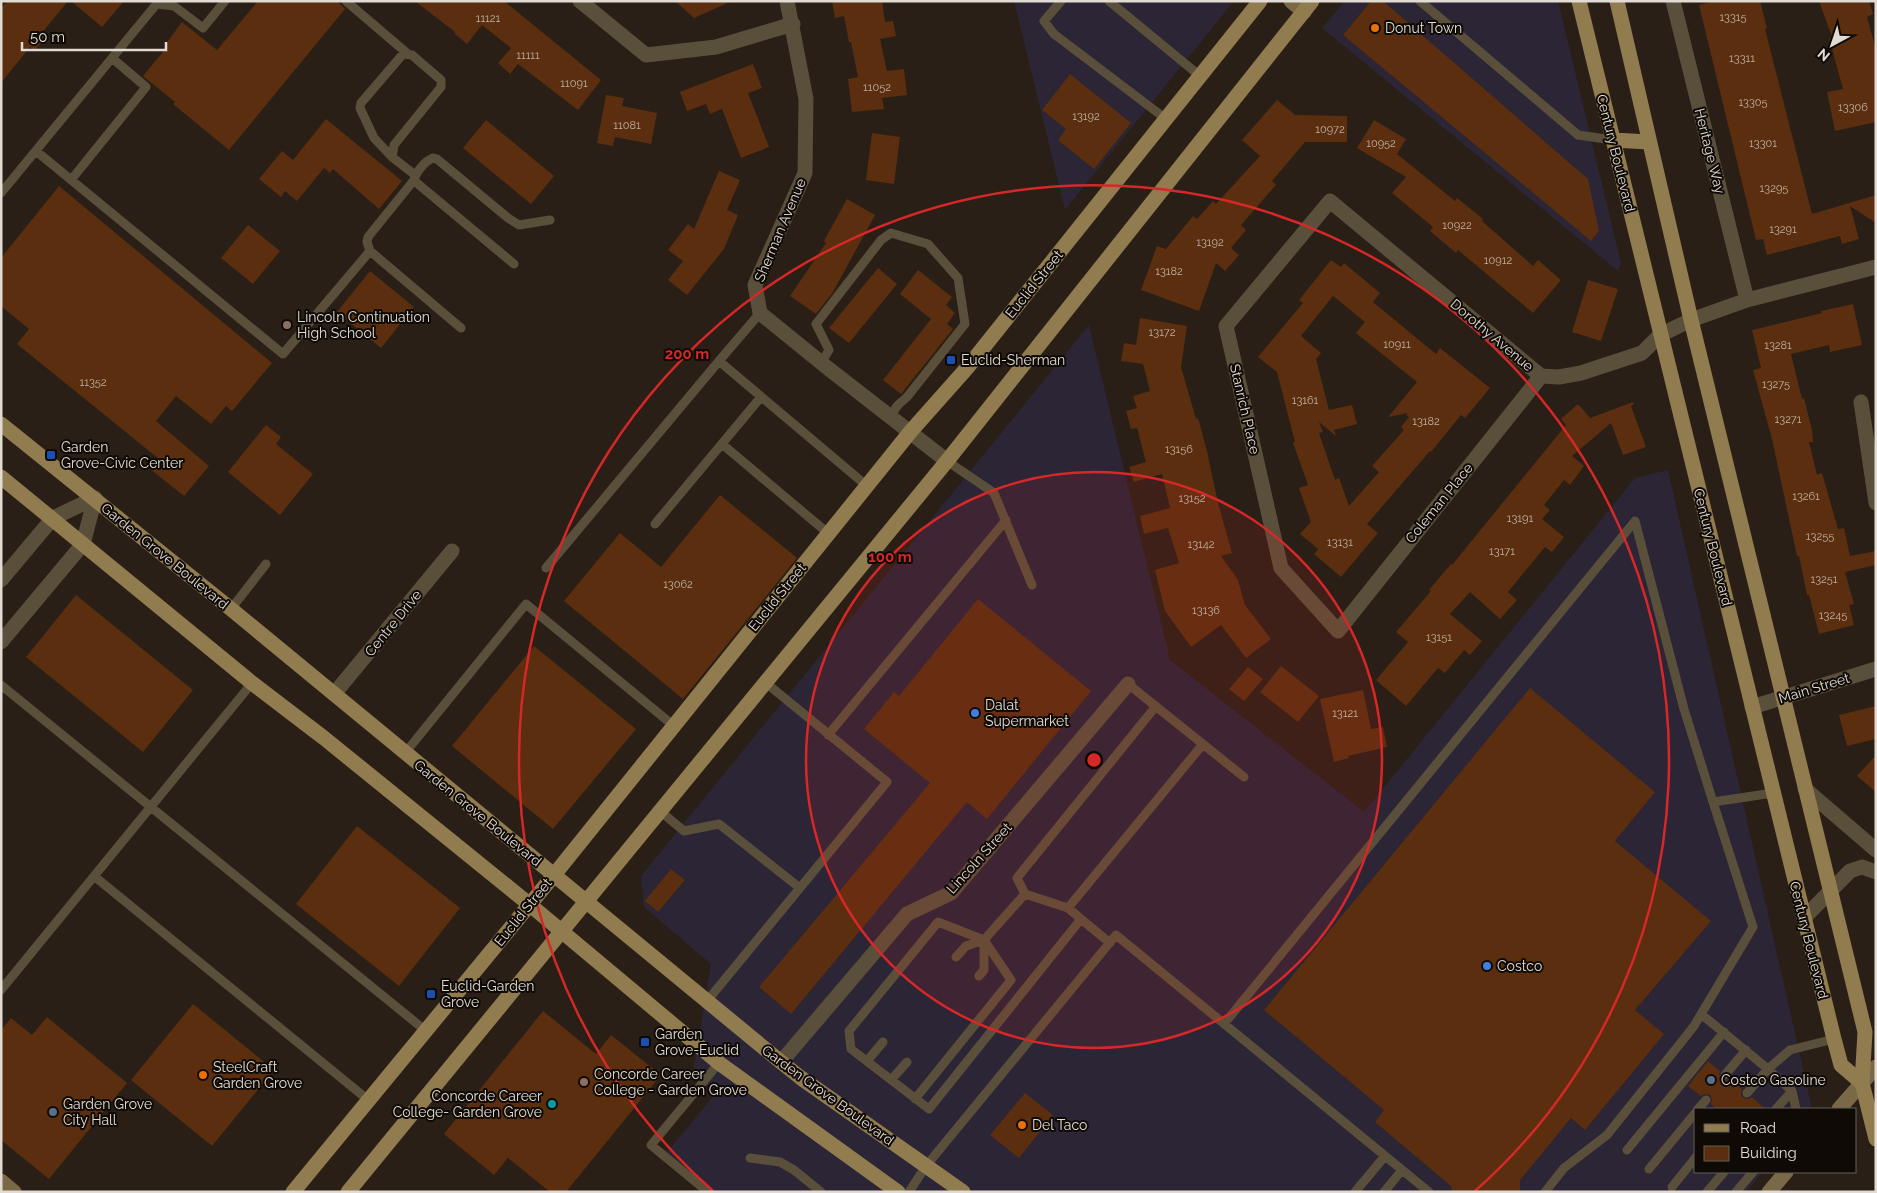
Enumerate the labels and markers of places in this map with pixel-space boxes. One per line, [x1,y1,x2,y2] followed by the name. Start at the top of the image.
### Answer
[1385,20,1462,36] place label: Donut Town
[1369,22,1381,34] marker: Donut Town
[297,309,430,341] place label: Lincoln Continuation High School
[281,319,293,331] marker: Lincoln Continuation High School
[961,352,1065,368] place label: Euclid-Sherman
[945,354,957,366] marker: Euclid-Sherman
[61,439,183,471] place label: Garden Grove-Civic Center
[45,449,57,461] marker: Garden Grove-Civic Center
[985,697,1069,729] place label: Dalat Supermarket
[969,707,981,719] marker: Dalat Supermarket
[1085,751,1103,769] centre of rings
[1497,958,1542,974] place label: Costco
[1481,960,1493,972] marker: Costco
[441,978,534,1010] place label: Euclid-Garden Grove
[425,988,437,1000] marker: Euclid-Garden Grove
[655,1026,739,1058] place label: Garden Grove-Euclid
[639,1036,651,1048] marker: Garden Grove-Euclid
[213,1059,302,1091] place label: SteelCraft Garden Grove
[594,1066,747,1098] place label: Concorde Career College - Garden Grove
[197,1069,209,1081] marker: SteelCraft Garden Grove
[1721,1072,1826,1088] place label: Costco Gasoline
[1705,1074,1717,1086] marker: Costco Gasoline
[578,1076,590,1088] marker: Concorde Career College - Garden Grove
[393,1088,542,1120] place label: Concorde Career College- Garden Grove
[63,1096,152,1128] place label: Garden Grove City Hall
[546,1098,558,1110] marker: Concorde Career College- Garden Grove
[47,1106,59,1118] marker: Garden Grove City Hall
[1032,1117,1087,1133] place label: Del Taco
[1016,1119,1028,1131] marker: Del Taco

